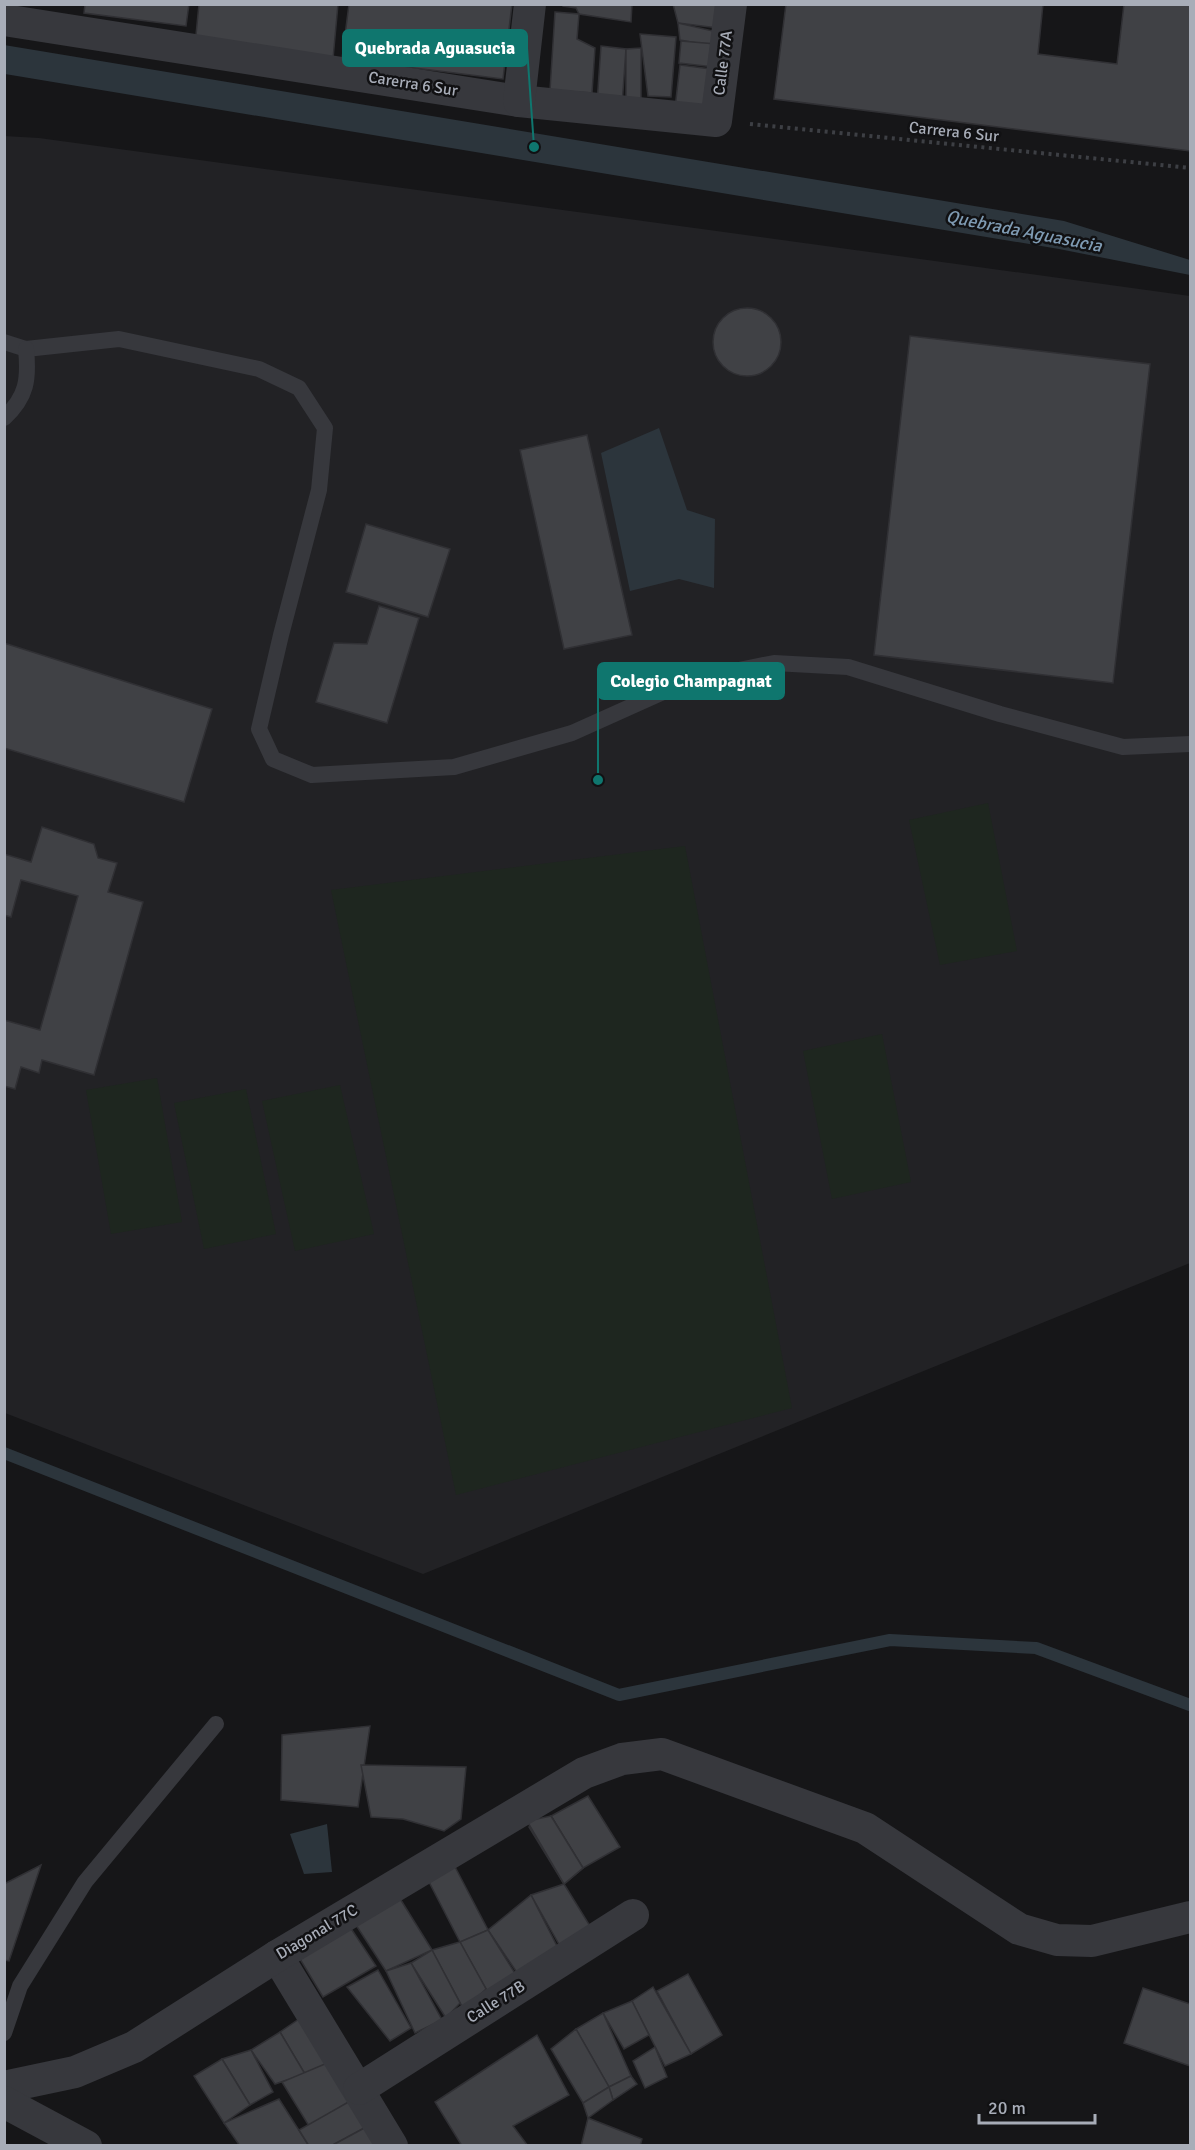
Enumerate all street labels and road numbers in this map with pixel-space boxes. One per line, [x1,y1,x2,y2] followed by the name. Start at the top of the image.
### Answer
[709,29,737,97] street label: Calle 77A
[367,67,459,101] street label: Carerra 6 Sur
[908,117,1000,147] street label: Carrera 6 Sur
[273,1900,362,1964] street label: Diagonal 77C
[463,1976,529,2028] street label: Calle 77B

